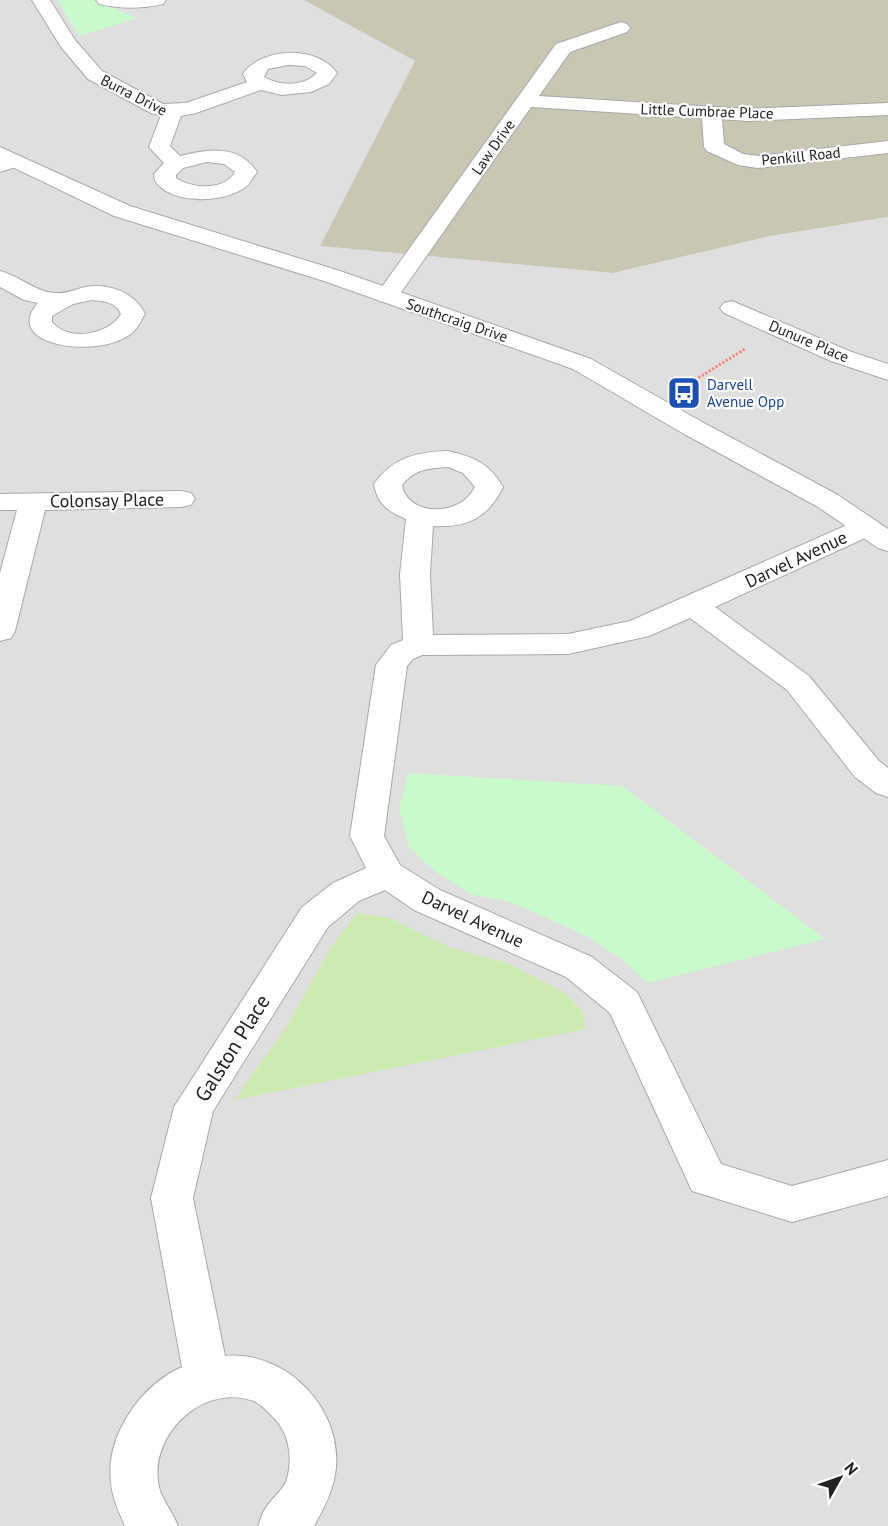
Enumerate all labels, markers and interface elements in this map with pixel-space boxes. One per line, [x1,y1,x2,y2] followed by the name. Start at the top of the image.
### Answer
[98,70,170,120] street label: Burra Drive
[640,99,774,123] street label: Little Cumbrae Place
[467,116,519,178] street label: Law Drive
[761,142,841,170] street label: Penkill Road
[404,294,510,346] street label: Southcraig Drive
[766,316,852,366] street label: Dunure Place
[666,375,702,411] bus stop icon: Darvell Avenue Opp
[707,375,784,411] place label: Darvell Avenue Opp
[50,488,164,512] street label: Colonsay Place
[741,525,851,593] street label: Darvel Avenue
[418,885,528,953] street label: Darvel Avenue
[188,989,276,1107] street label: Galston Place
[810,1448,870,1508] north arrow
[840,1458,863,1479] text: N

